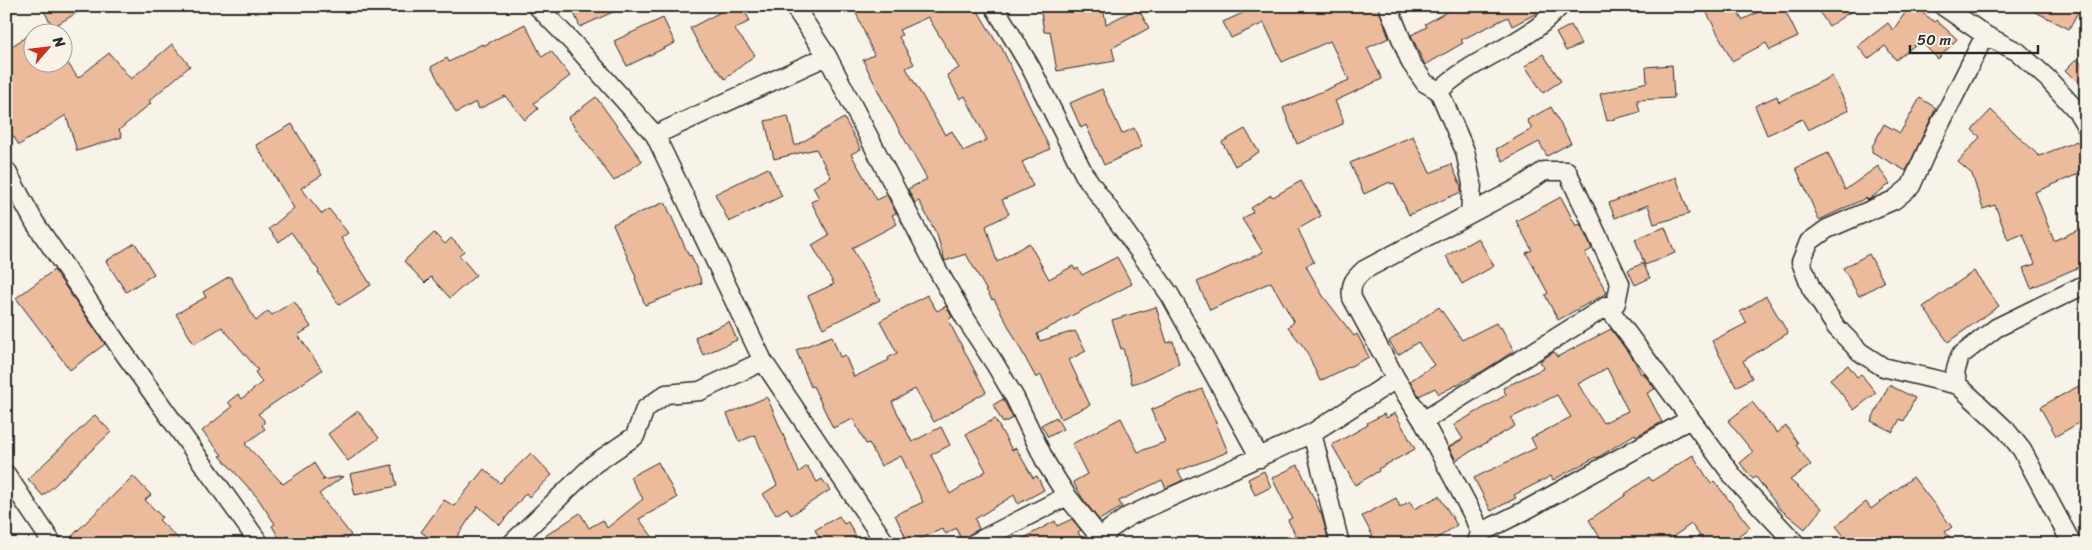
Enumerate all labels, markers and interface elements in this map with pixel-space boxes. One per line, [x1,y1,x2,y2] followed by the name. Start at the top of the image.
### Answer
[22,22,72,72] north arrow
[1910,22,2037,54] scale bar
[1917,27,1952,53] text: 50 m
[45,31,72,53] text: N

